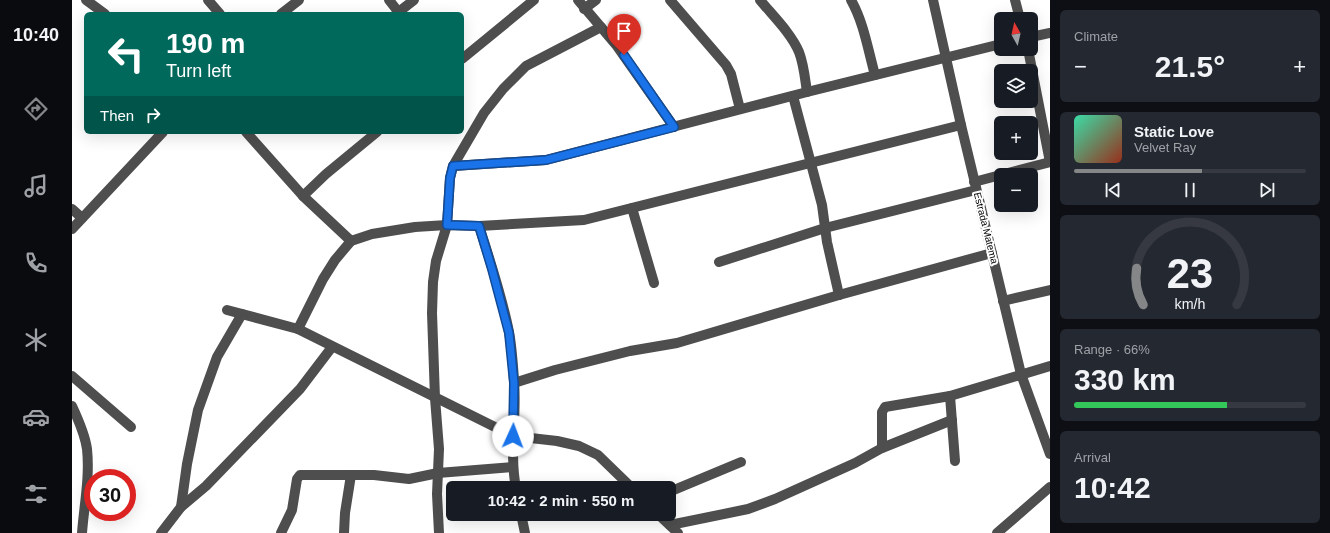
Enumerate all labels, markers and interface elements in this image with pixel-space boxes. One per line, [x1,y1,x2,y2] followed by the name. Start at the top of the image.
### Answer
[994,12,1038,56] north arrow
[994,12,1038,212] map controls
[607,14,641,55] pin
[613,20,635,42] icon: arrive
[13,25,59,45] text: 10:40
[100,28,152,80] icon: left
[166,28,245,59] text: 190 m
[1074,29,1118,44] text: Climate
[1155,50,1225,83] text: 21.5°
[1074,54,1087,79] text: −
[1293,54,1306,79] text: +
[166,61,231,81] text: Turn left
[994,64,1038,108] button: layers
[22,95,50,123] icon: directions
[142,104,164,126] icon: right
[100,107,134,124] text: Then
[994,116,1038,160] button: +
[1134,123,1214,140] text: Static Love
[1134,140,1196,155] text: Velvet Ray
[994,168,1038,212] button: −
[22,172,50,200] icon: music
[1102,179,1124,201] icon: previous
[1179,179,1201,201] icon: pause
[1256,179,1278,201] icon: next
[972,191,1000,265] street label: Estrada Matema
[22,249,50,277] icon: phone
[1167,249,1213,296] text: 23
[1175,295,1206,311] text: km/h
[22,326,50,354] icon: climate
[1074,342,1150,357] text: Range · 66%
[1074,363,1176,396] text: 330 km
[22,403,50,431] icon: car
[492,415,534,457] position arrow
[1074,450,1111,465] text: Arrival
[84,469,136,521] speed limit sign: 30
[1074,471,1151,504] text: 10:42
[22,480,50,508] icon: filters
[488,492,634,509] text: 10:42 · 2 min · 550 m

